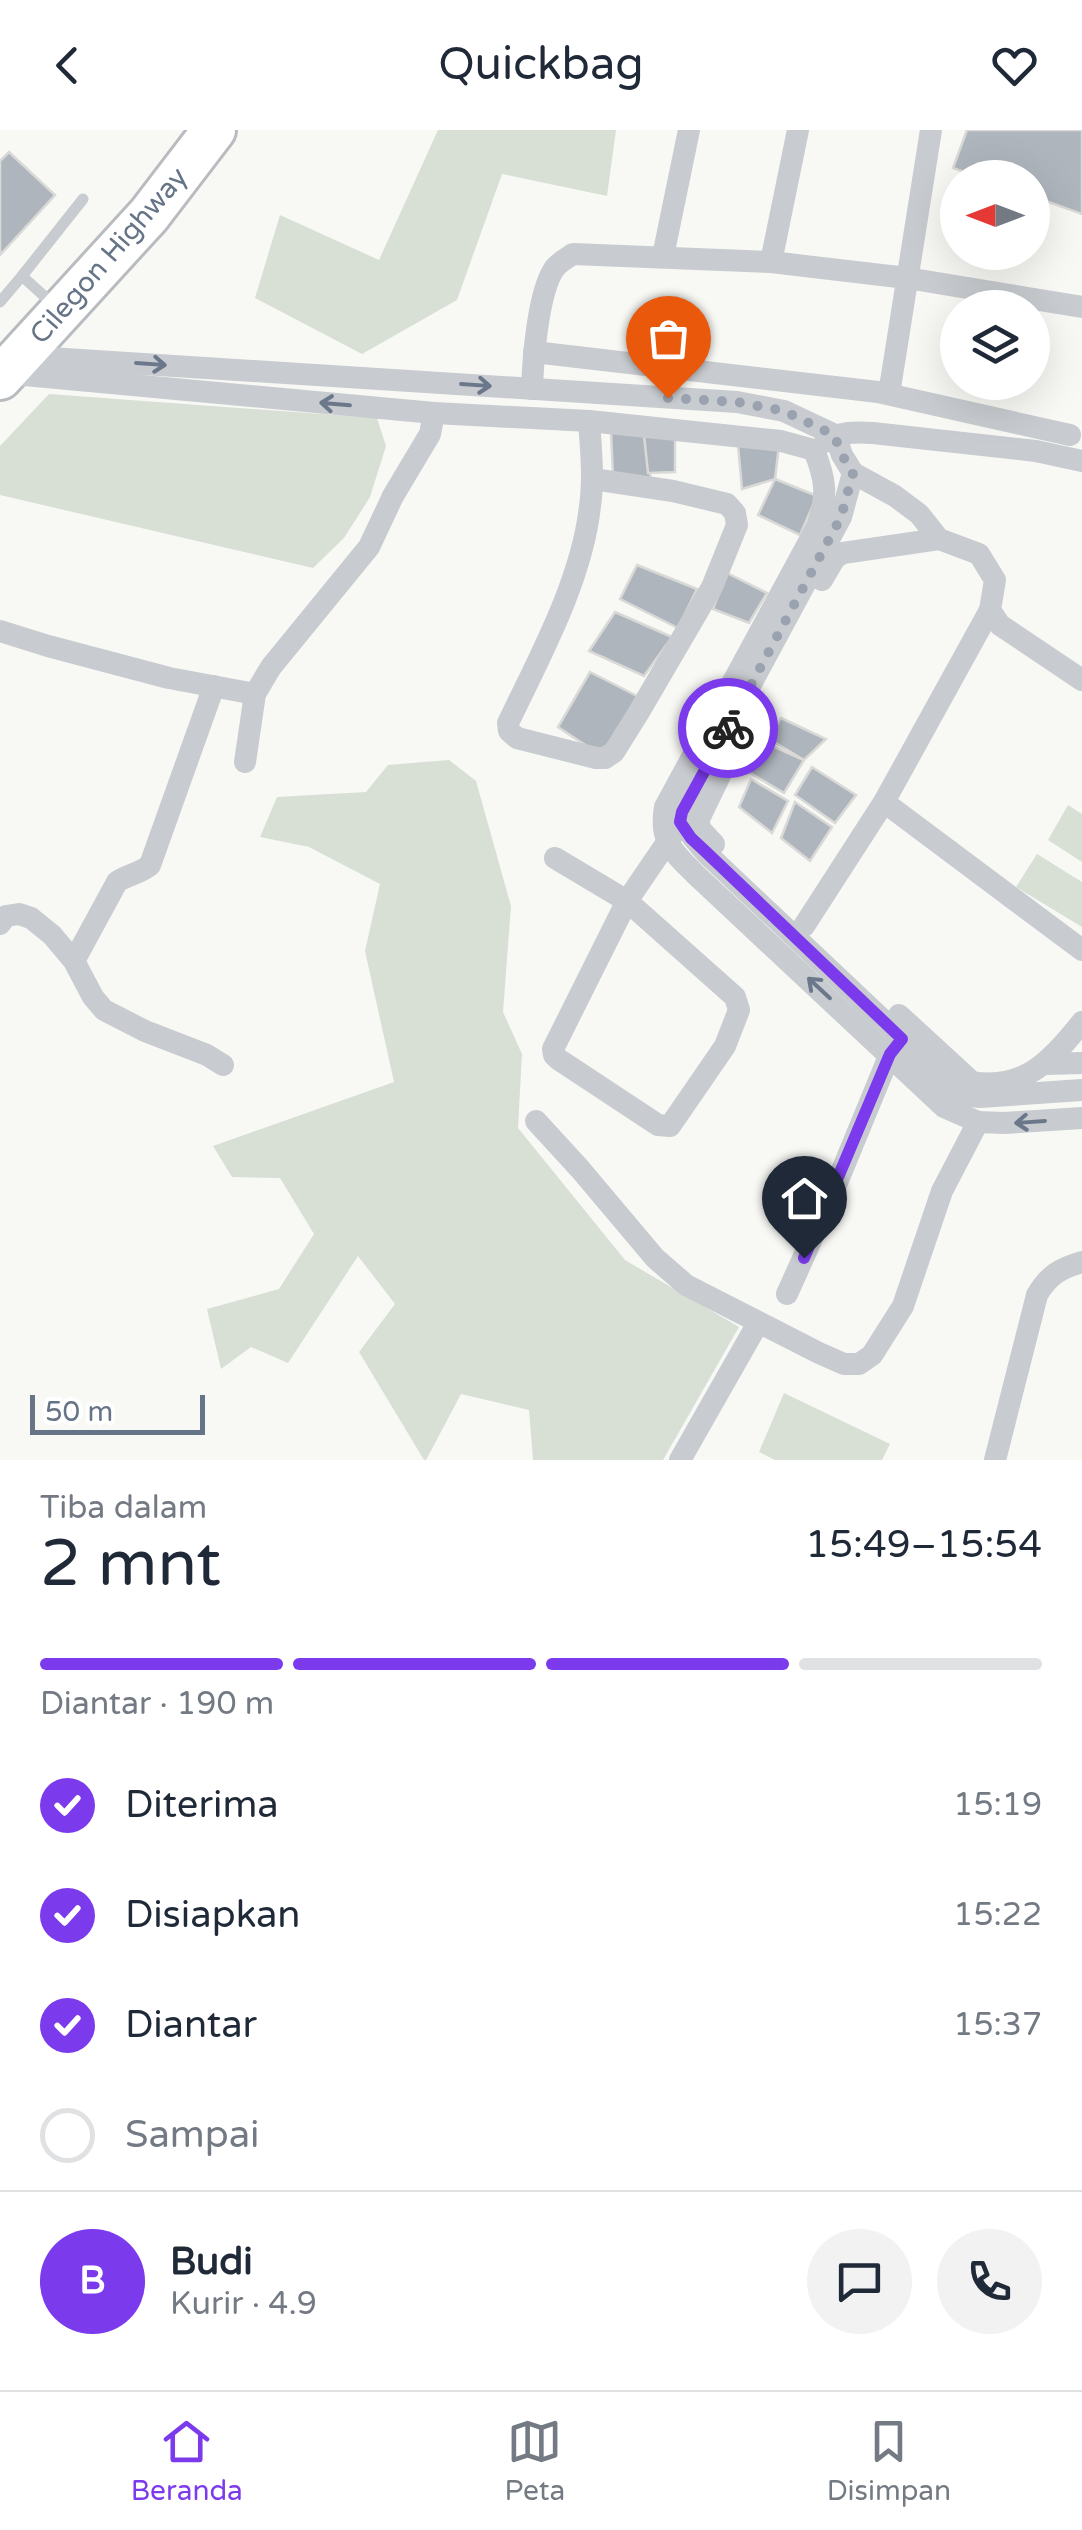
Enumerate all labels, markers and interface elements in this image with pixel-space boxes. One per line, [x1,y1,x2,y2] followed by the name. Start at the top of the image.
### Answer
[40,38,95,93] icon: back
[438,38,644,92] text: Quickbag
[987,38,1042,93] icon: heart
[23,160,195,351] street label: Cilegon Highway
[940,160,1050,270] north arrow
[940,160,1050,400] map controls
[940,290,1050,400] button: layers
[626,296,711,399] pin
[641,311,696,366] icon: bag
[135,355,167,374] one-way arrow
[459,376,491,395] one-way arrow
[319,394,351,413] one-way arrow
[678,678,778,778] courier
[701,701,756,756] icon: bike
[807,977,832,1000] one-way arrow
[1014,1112,1046,1131] one-way arrow
[762,1156,847,1259] pin
[777,1171,832,1226] icon: home
[30,1390,205,1434] scale bar
[45,1395,113,1429] text: 50 m
[40,1489,207,1527] text: Tiba dalam
[805,1522,1042,1568] text: 15:49–15:54
[40,1525,221,1604] text: 2 mnt
[40,1685,274,1723] text: Diantar · 190 m
[40,1778,95,1833] icon: check
[125,1782,279,1828] text: Diterima
[953,1786,1042,1824] text: 15:19
[40,1888,95,1943] icon: check
[125,1892,301,1938] text: Disiapkan
[953,1896,1042,1934] text: 15:22
[40,1998,95,2053] icon: check
[125,2002,257,2048] text: Diantar
[953,2006,1042,2044] text: 15:37
[125,2112,259,2158] text: Sampai
[807,2229,912,2334] button: chat
[937,2229,1042,2334] button: phone
[170,2239,253,2285] text: Budi
[79,2258,106,2304] text: B
[170,2285,317,2323] text: Kurir · 4.9
[131,2414,243,2508] tab: Beranda
[504,2414,565,2508] tab: Peta
[827,2414,951,2508] tab: Disimpan

